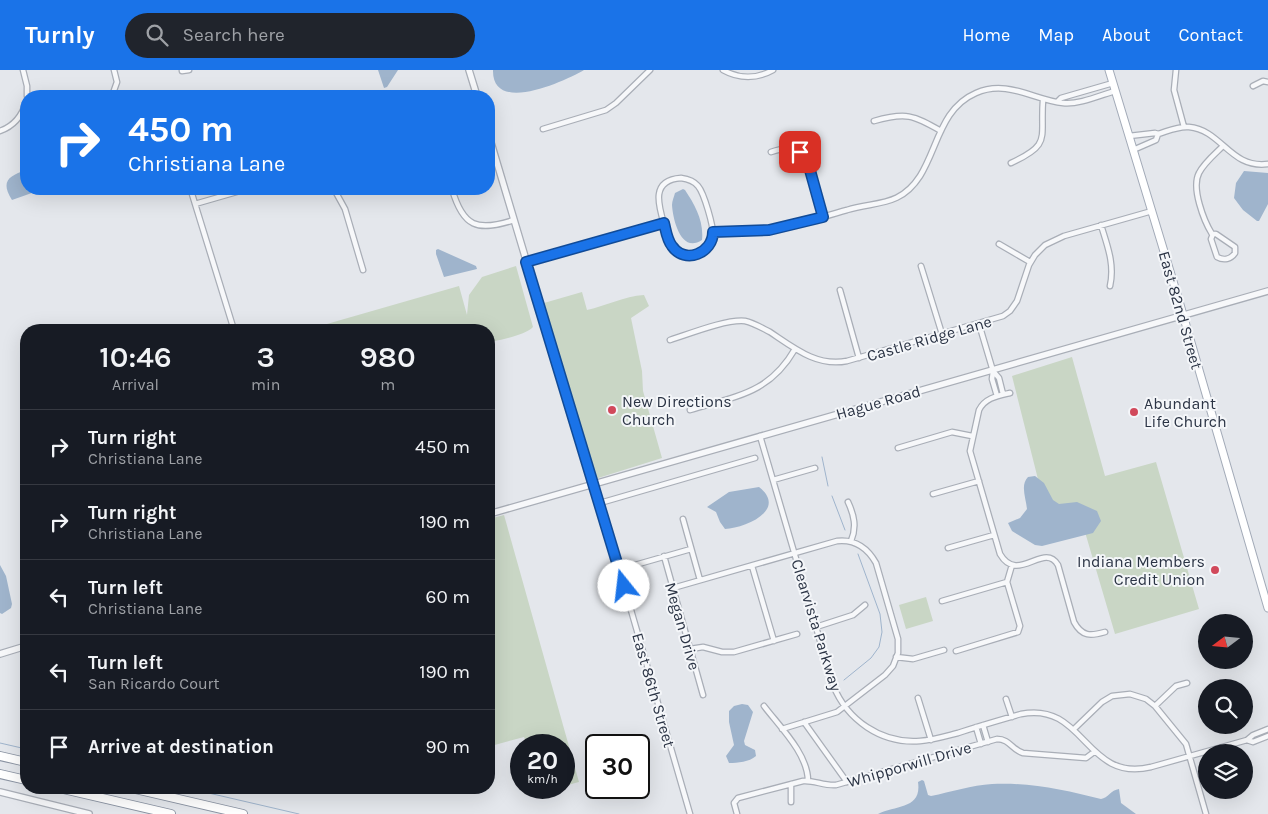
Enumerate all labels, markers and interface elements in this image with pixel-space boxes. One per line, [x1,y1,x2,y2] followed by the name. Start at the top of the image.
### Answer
[125,13,475,58] search box
[25,21,95,49] text: Turnly
[143,21,171,49] icon: search
[183,24,285,46] text: Search here
[962,24,1010,46] text: Home
[1038,24,1074,46] text: Map
[1102,24,1151,46] text: About
[1179,24,1243,46] text: Contact
[128,109,233,150] text: 450 m
[45,110,110,175] icon: right
[779,131,821,173] pin
[786,138,814,166] icon: arrive
[128,151,285,177] text: Christiana Lane
[1155,249,1206,371] street label: East 82nd Street
[865,312,994,365] street label: Castle Ridge Lane
[99,339,172,375] text: 10:46
[257,339,275,375] text: 3
[360,339,416,375] text: 980
[112,375,159,394] text: Arrival
[251,375,280,394] text: min
[380,375,395,394] text: m
[834,381,923,424] street label: Hague Road
[622,392,732,429] place label: New Directions Church
[1144,394,1227,431] place label: Abundant Life Church
[606,404,618,416] marker: New Directions Church
[1128,406,1140,418] marker: Abundant Life Church
[88,427,177,449] text: Turn right
[45,433,73,461] icon: right
[415,436,470,458] text: 450 m
[88,449,202,468] text: Christiana Lane
[88,502,177,524] text: Turn right
[45,508,73,536] icon: right
[419,511,470,533] text: 190 m
[88,524,202,543] text: Christiana Lane
[1077,552,1205,589] place label: Indiana Members Credit Union
[787,557,846,694] street label: Clearvista Parkway
[597,559,649,611] position arrow
[1209,564,1221,576] marker: Indiana Members Credit Union
[88,577,163,599] text: Turn left
[661,580,704,672] street label: Megan Drive
[45,583,73,611] icon: left
[426,586,470,608] text: 60 m
[88,599,202,618] text: Christiana Lane
[1198,614,1252,669] north arrow
[1198,614,1253,799] map controls
[628,631,679,750] street label: East 86th Street
[88,652,163,674] text: Turn left
[45,658,73,686] icon: left
[419,661,470,683] text: 190 m
[88,674,219,693] text: San Ricardo Court
[1198,679,1253,734] button: search
[45,733,73,761] icon: arrive
[585,734,650,799] speed limit sign: 30
[88,736,274,758] text: Arrive at destination
[425,736,470,758] text: 90 m
[845,738,973,791] street label: Whipporwill Drive
[1198,744,1253,799] button: layers
[527,746,558,775] text: 20
[527,772,558,786] text: km/h

